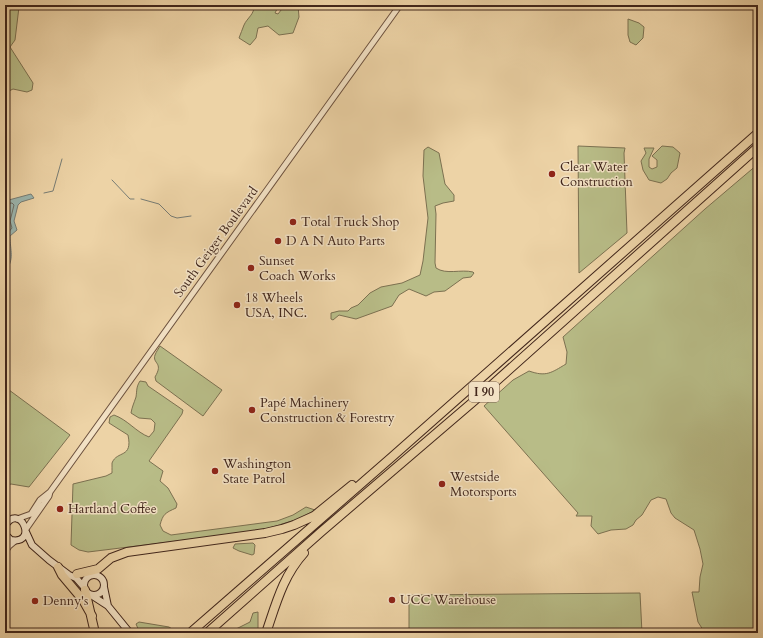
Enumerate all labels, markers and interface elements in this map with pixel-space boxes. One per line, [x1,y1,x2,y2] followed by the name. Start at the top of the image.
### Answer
[560,158,633,191] place label: Clear Water Construction
[547,169,557,179] marker: Clear Water Construction
[170,183,262,301] street label: South Geiger Boulevard
[301,213,400,231] place label: Total Truck Shop
[288,217,298,227] marker: Total Truck Shop
[286,232,385,250] place label: D A N Auto Parts
[273,236,283,246] marker: D A N Auto Parts
[259,252,336,285] place label: Sunset Coach Works
[246,263,256,273] marker: Sunset Coach Works
[245,289,307,322] place label: 18 Wheels USA, INC.
[232,300,242,310] marker: 18 Wheels USA, INC.
[469,382,499,402] road number: I 90
[260,394,395,427] place label: Papé Machinery Construction & Forestry
[247,405,257,415] marker: Papé Machinery Construction & Forestry
[222,455,292,488] place label: Washington State Patrol
[210,466,220,476] marker: Washington State Patrol
[449,468,517,501] place label: Westside Motorsports
[437,479,447,489] marker: Westside Motorsports
[68,500,157,518] place label: Hartland Coffee
[55,504,65,514] marker: Hartland Coffee
[400,591,496,609] place label: UCC Warehouse
[43,592,88,610] place label: Denny's
[387,595,397,605] marker: UCC Warehouse
[30,596,40,606] marker: Denny's

